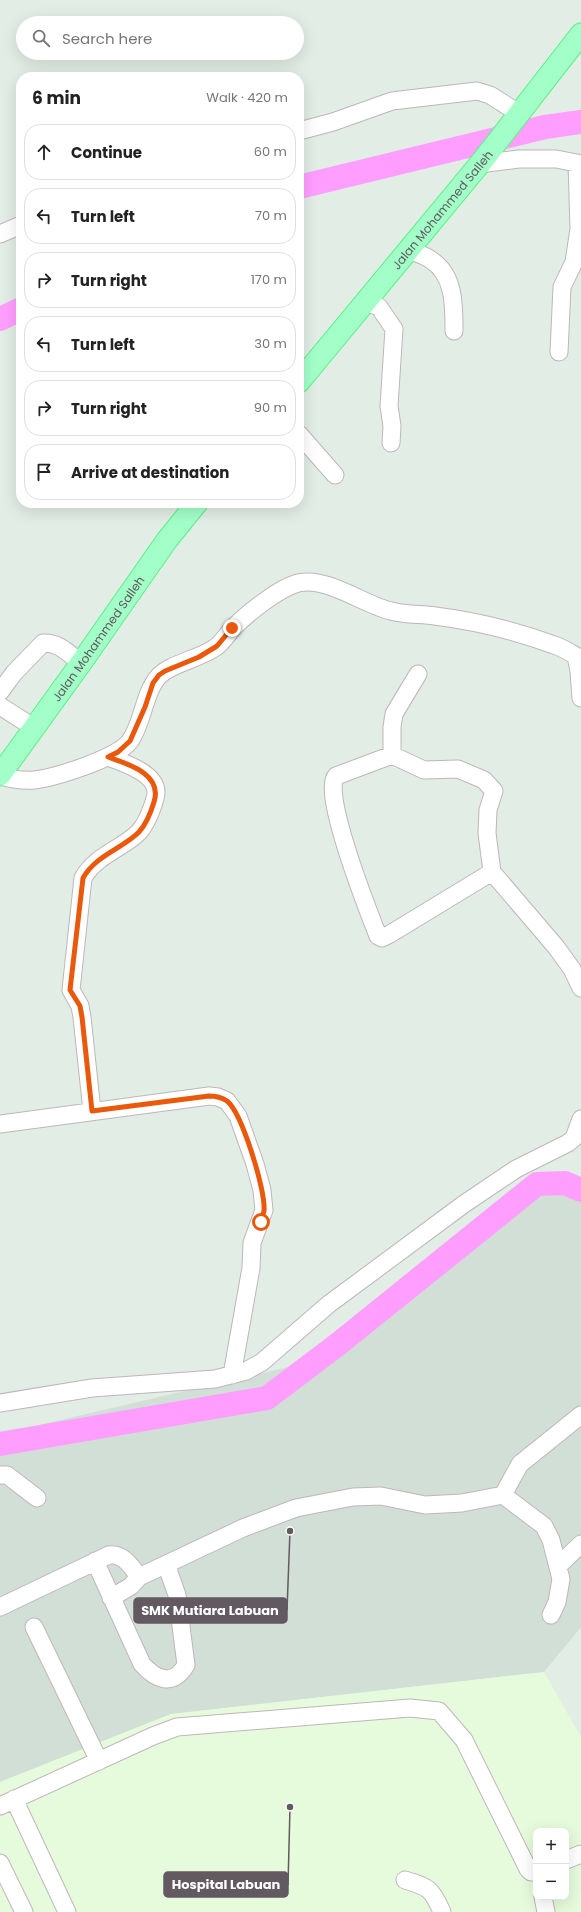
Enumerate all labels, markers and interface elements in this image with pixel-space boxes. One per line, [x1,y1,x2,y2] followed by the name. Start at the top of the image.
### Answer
[16,16,304,60] search box
[30,27,52,49] icon: search
[62,28,152,49] text: Search here
[32,86,81,110] text: 6 min
[206,88,288,107] text: Walk · 420 m
[33,141,55,163] icon: ahead
[71,142,142,163] text: Continue
[254,142,287,161] text: 60 m
[388,146,496,273] street label: Jalan Mohammed Salleh
[33,205,55,227] icon: left
[71,206,135,227] text: Turn left
[255,206,287,225] text: 70 m
[33,269,55,291] icon: right
[71,270,147,291] text: Turn right
[251,270,287,289] text: 170 m
[33,333,55,355] icon: left
[71,334,135,355] text: Turn left
[254,334,287,353] text: 30 m
[33,397,55,419] icon: right
[71,398,147,419] text: Turn right
[254,398,287,417] text: 90 m
[33,461,55,483] icon: arrive
[71,462,229,483] text: Arrive at destination
[48,572,148,705] street label: Jalan Mohammed Salleh
[223,619,241,637] route end
[252,1213,270,1231] route start
[134,1598,287,1623] callout: SMK Mutiara Labuan
[141,1601,279,1620] text: SMK Mutiara Labuan
[533,1828,569,1900] map controls
[533,1828,569,1864] button: +
[533,1864,569,1900] button: −
[164,1872,288,1897] callout: Hospital Labuan
[172,1875,281,1894] text: Hospital Labuan

